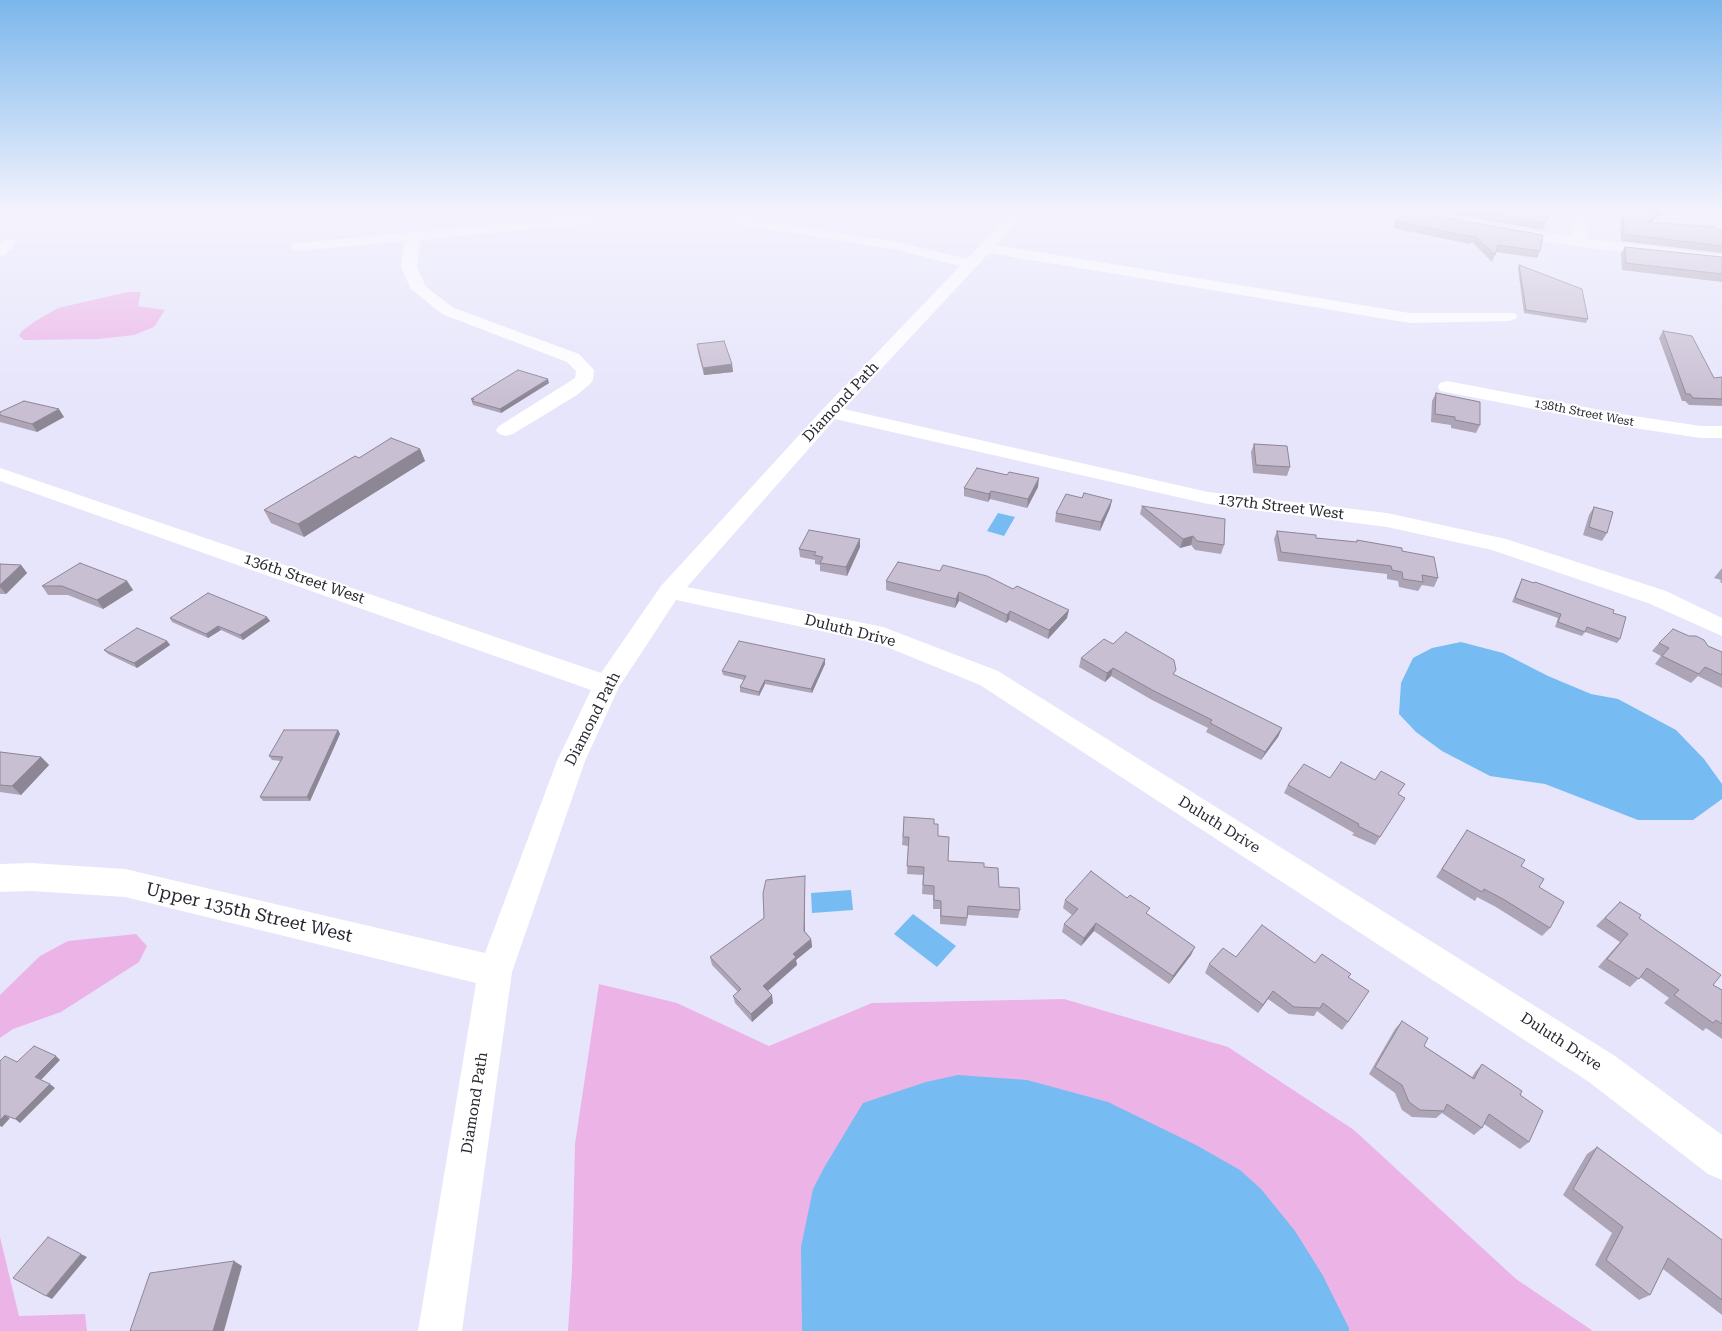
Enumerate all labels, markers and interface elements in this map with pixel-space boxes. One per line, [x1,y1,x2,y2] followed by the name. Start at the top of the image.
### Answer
[799,358,883,446] street label: Diamond Path
[1533,396,1635,430] street label: 138th Street West
[1217,490,1345,524] street label: 137th Street West
[241,550,367,608] street label: 136th Street West
[803,611,897,651] street label: Duluth Drive
[562,669,624,769] street label: Diamond Path
[1175,793,1263,857] street label: Duluth Drive
[144,879,354,947] street label: Upper 135th Street West
[1517,1009,1605,1075] street label: Duluth Drive
[458,1051,492,1155] street label: Diamond Path

